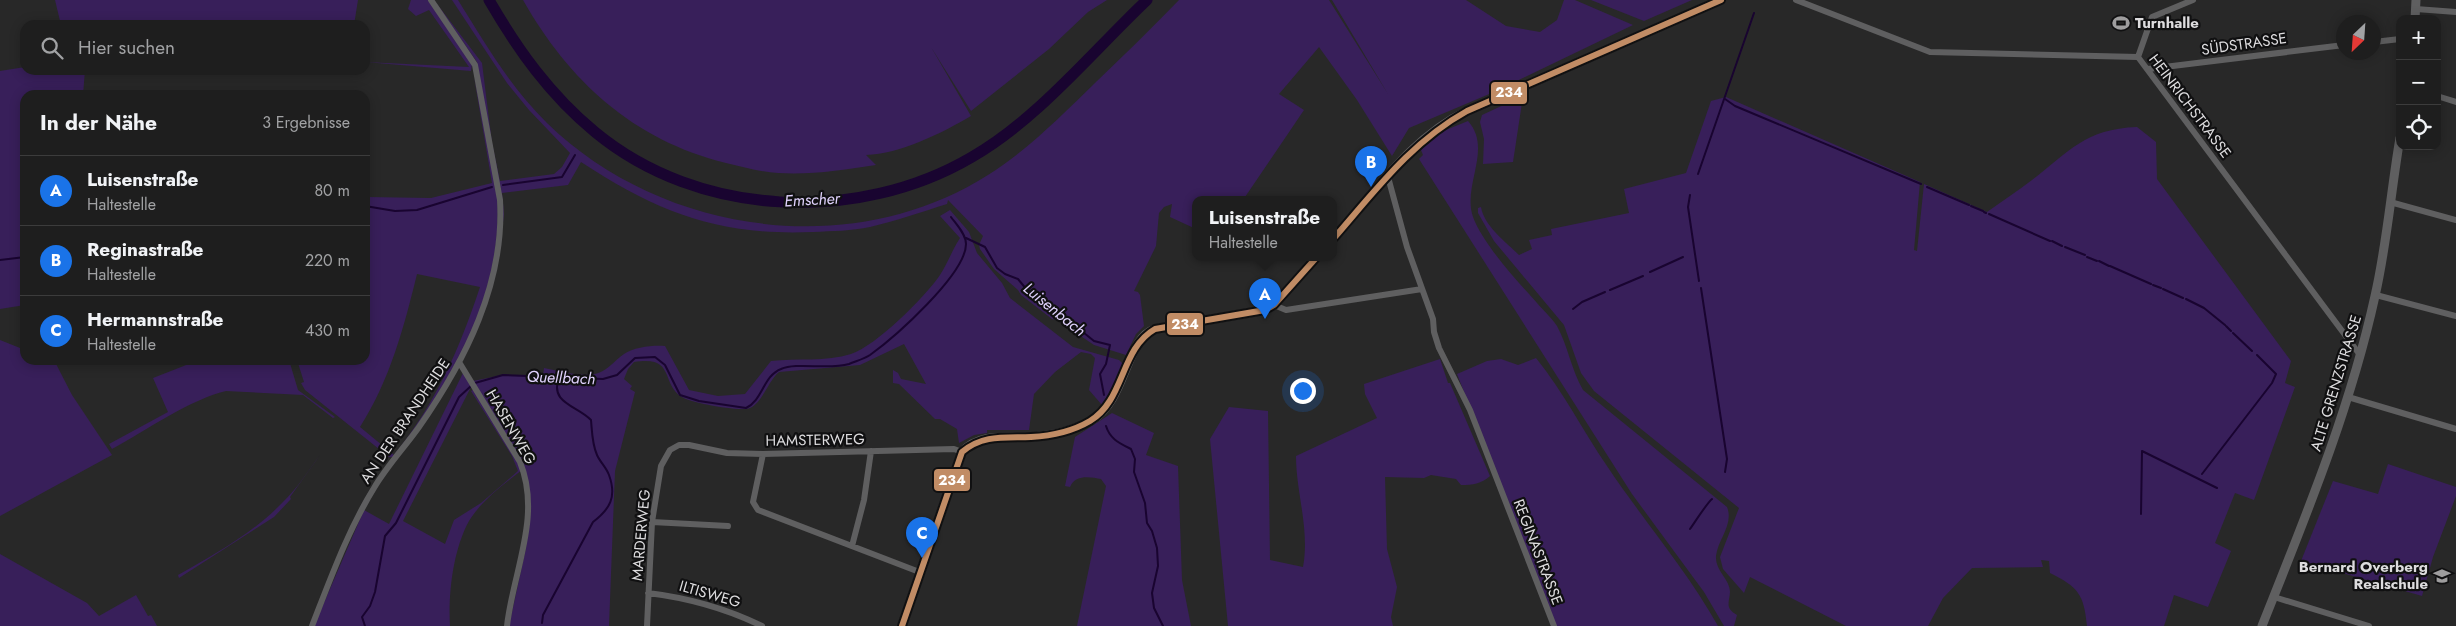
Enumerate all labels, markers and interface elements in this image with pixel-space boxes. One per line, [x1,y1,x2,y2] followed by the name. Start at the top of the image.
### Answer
[2135,12,2199,34] place label: Turnhalle
[2111,13,2131,33] sports icon: Turnhalle
[2336,15,2381,60] north arrow
[2396,15,2441,150] map controls
[2396,15,2441,60] button: +
[20,20,370,75] search box
[2200,27,2288,61] street label: SÜDSTRASSE
[38,34,66,62] icon: search
[78,34,175,61] text: Hier suchen
[2143,49,2237,163] street label: HEINRICHSTRASSE
[2396,60,2441,105] button: −
[1490,81,1528,105] line badge: 234
[1495,82,1523,102] text: 234
[2396,105,2441,150] button: locate
[40,108,157,138] text: In der Nähe
[262,111,350,134] text: 3 Ergebnisse
[1355,146,1387,187] pin: B
[87,166,198,193] text: Luisenstraße
[50,179,62,202] text: A
[314,179,350,202] text: 80 m
[784,186,842,212] water label: Emscher
[87,193,156,216] text: Haltestelle
[1192,196,1337,261] popup
[1209,204,1320,231] text: Luisenstraße
[1209,231,1278,254] text: Haltestelle
[87,236,203,263] text: Reginastraße
[51,249,61,272] text: B
[305,249,350,272] text: 220 m
[87,263,156,286] text: Haltestelle
[1018,277,1091,342] water label: Luisenbach
[1249,278,1281,319] pin: A
[87,306,223,333] text: Hermannstraße
[1166,312,1204,336] line badge: 234
[2305,312,2367,454] street label: ALTE GRENZSTRASSE
[1171,314,1199,334] text: 234
[50,319,62,342] text: C
[305,319,350,342] text: 430 m
[87,333,156,356] text: Haltestelle
[355,354,455,488] street label: AN DER BRANDHEIDE
[526,365,596,390] water label: Quellbach
[1290,378,1316,404] your location
[481,385,541,469] street label: HASENWEG
[765,428,865,452] street label: HAMSTERWEG
[933,468,971,492] line badge: 234
[938,470,966,490] text: 234
[626,488,656,582] street label: MARDERWEG
[1508,496,1568,608] street label: REGINASTRASSE
[906,517,938,558] pin: C
[2299,556,2428,595] place label: Bernard Overberg Realschule
[2432,566,2452,586] school or university icon: Bernard Overberg Realschule
[677,575,743,613] street label: ILTISWEG

